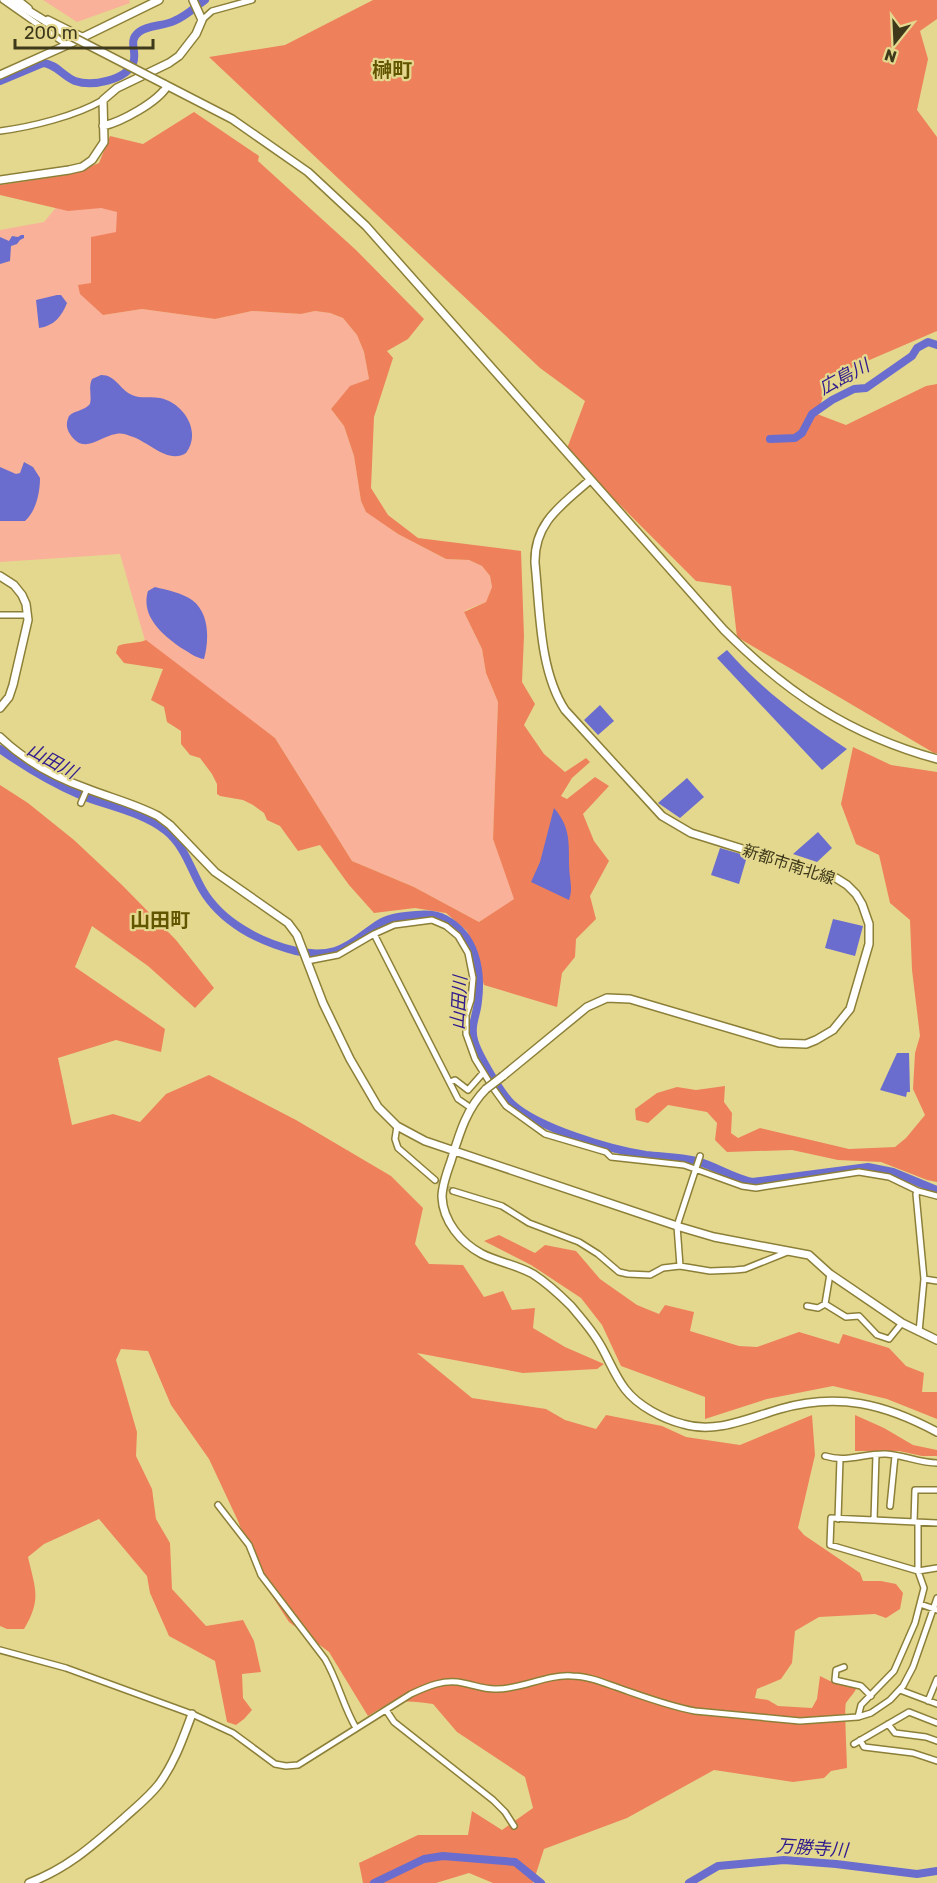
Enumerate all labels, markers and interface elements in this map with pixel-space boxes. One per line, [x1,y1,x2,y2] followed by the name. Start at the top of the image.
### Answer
[15,12,153,50] scale bar
[865,12,925,72] north arrow
[24,22,78,44] text: 200 m
[882,45,899,67] text: N
[372,58,412,82] district label: 榊町
[815,354,875,399] water label: 広島川
[23,738,83,785] water label: 山田川
[740,841,837,888] street label: 新都市南北線
[130,908,190,932] district label: 山田町
[447,973,472,1031] water label: 山田川
[775,1835,851,1862] water label: 万勝寺川

